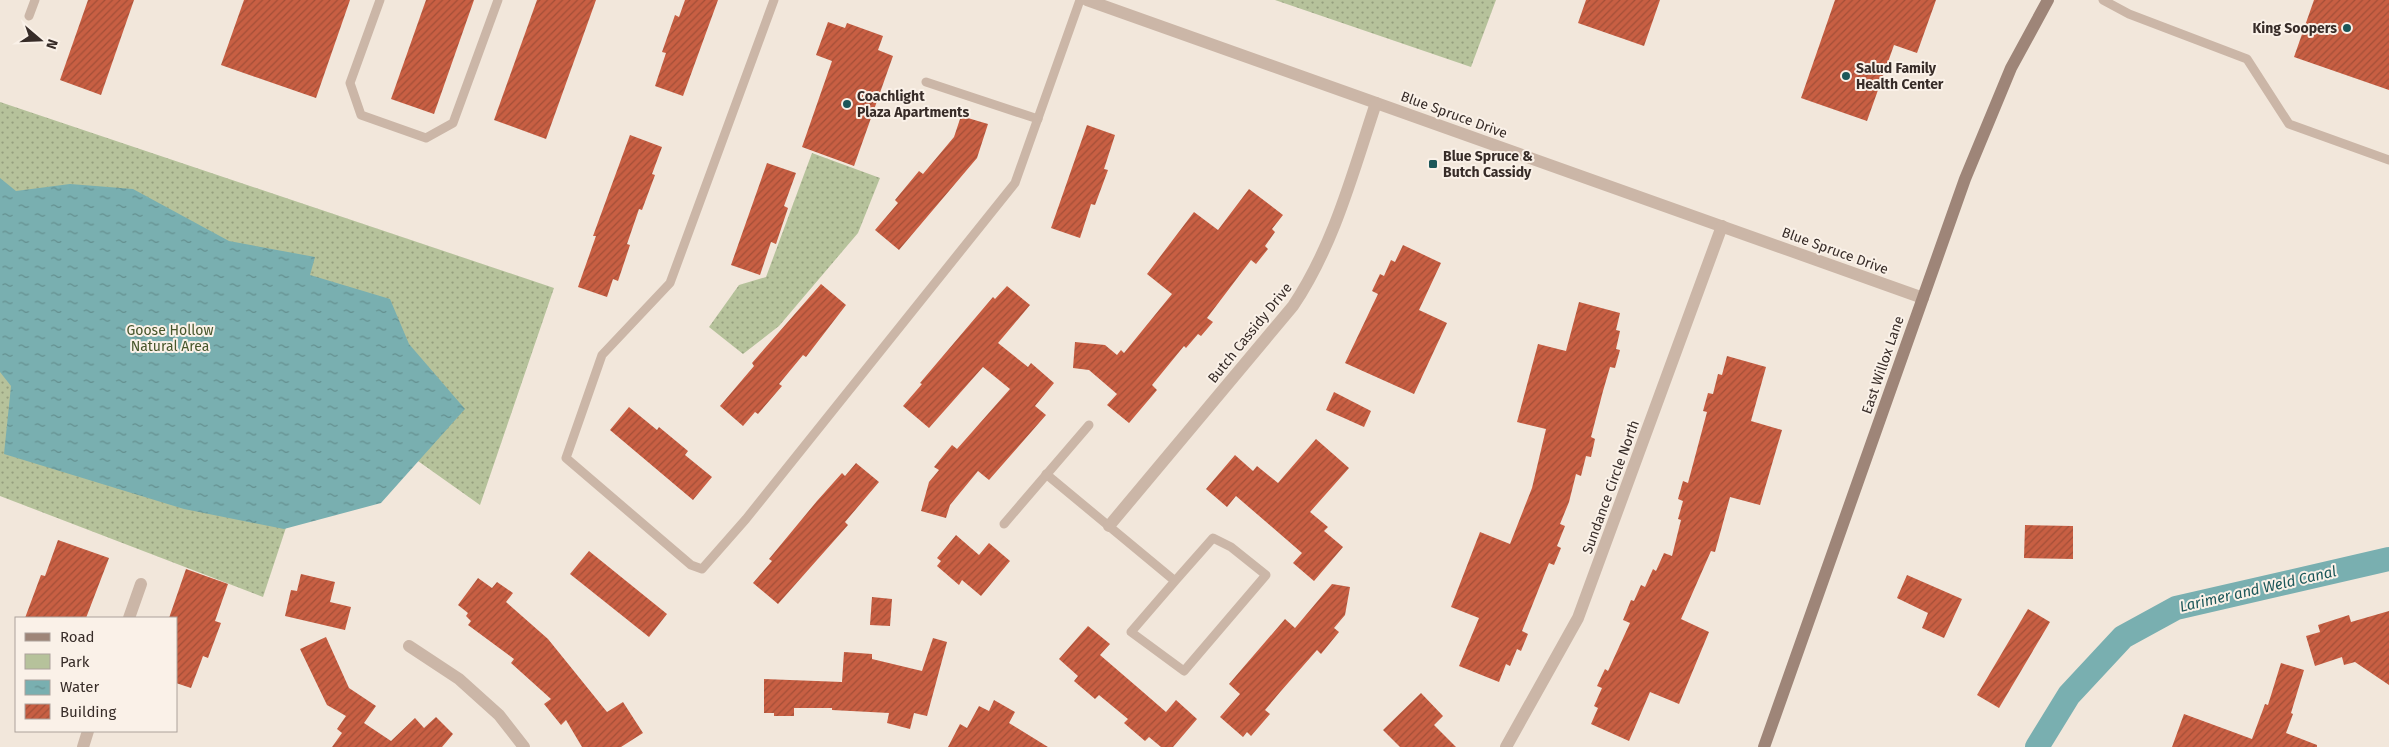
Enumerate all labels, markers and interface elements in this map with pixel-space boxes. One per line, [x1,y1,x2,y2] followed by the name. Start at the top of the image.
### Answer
[15,15,65,65] north arrow
[2252,20,2337,37] place label: King Soopers
[2341,22,2353,34] marker: King Soopers
[42,37,61,51] text: N
[1856,60,1944,93] place label: Salud Family Health Center
[1840,70,1852,82] marker: Salud Family Health Center
[857,88,969,121] place label: Coachlight Plaza Apartments
[1398,88,1510,142] street label: Blue Spruce Drive
[841,98,853,110] marker: Coachlight Plaza Apartments
[1443,148,1533,181] place label: Blue Spruce & Butch Cassidy
[1427,158,1439,170] marker: Blue Spruce & Butch Cassidy
[1779,224,1891,278] street label: Blue Spruce Drive
[1204,279,1296,387] street label: Butch Cassidy Drive
[1858,314,1908,416] street label: East Willox Lane
[126,322,214,355] park label: Goose Hollow Natural Area
[1579,418,1643,556] street label: Sundance Circle North
[2178,562,2338,616] water label: Larimer and Weld Canal
[15,617,178,732] legend
[60,628,95,646] text: Road
[60,653,90,671] text: Park
[60,678,99,696] text: Water
[60,703,116,721] text: Building

